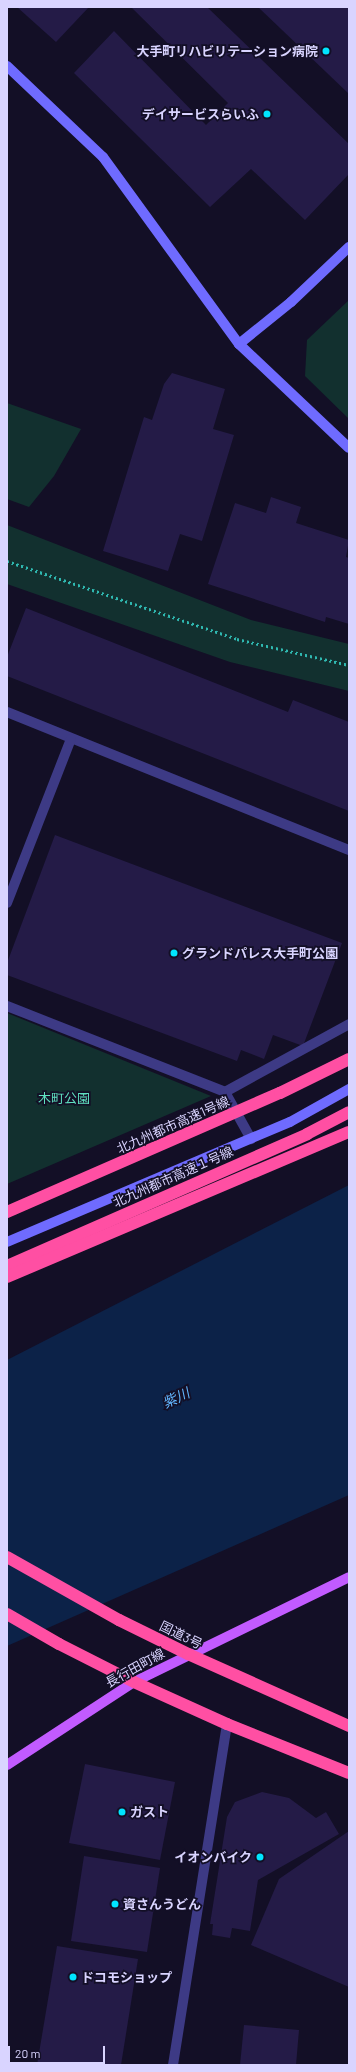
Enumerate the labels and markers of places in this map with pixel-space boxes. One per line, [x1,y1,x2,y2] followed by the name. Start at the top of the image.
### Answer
[136,43,318,59] place label: 大手町リハビリテーション病院
[321,46,331,56] marker: 大手町リハビリテーション病院
[142,106,259,122] place label: デイサービスらいふ
[262,109,272,119] marker: デイサービスらいふ
[182,945,338,961] place label: グランドパレス大手町公園
[169,948,179,958] marker: グランドパレス大手町公園
[130,1804,169,1820] place label: ガスト
[117,1807,127,1817] marker: ガスト
[174,1849,252,1865] place label: イオンバイク
[255,1852,265,1862] marker: イオンバイク
[123,1896,201,1912] place label: 資さんうどん
[110,1899,120,1909] marker: 資さんうどん
[81,1969,172,1985] place label: ドコモショップ
[68,1972,78,1982] marker: ドコモショップ

